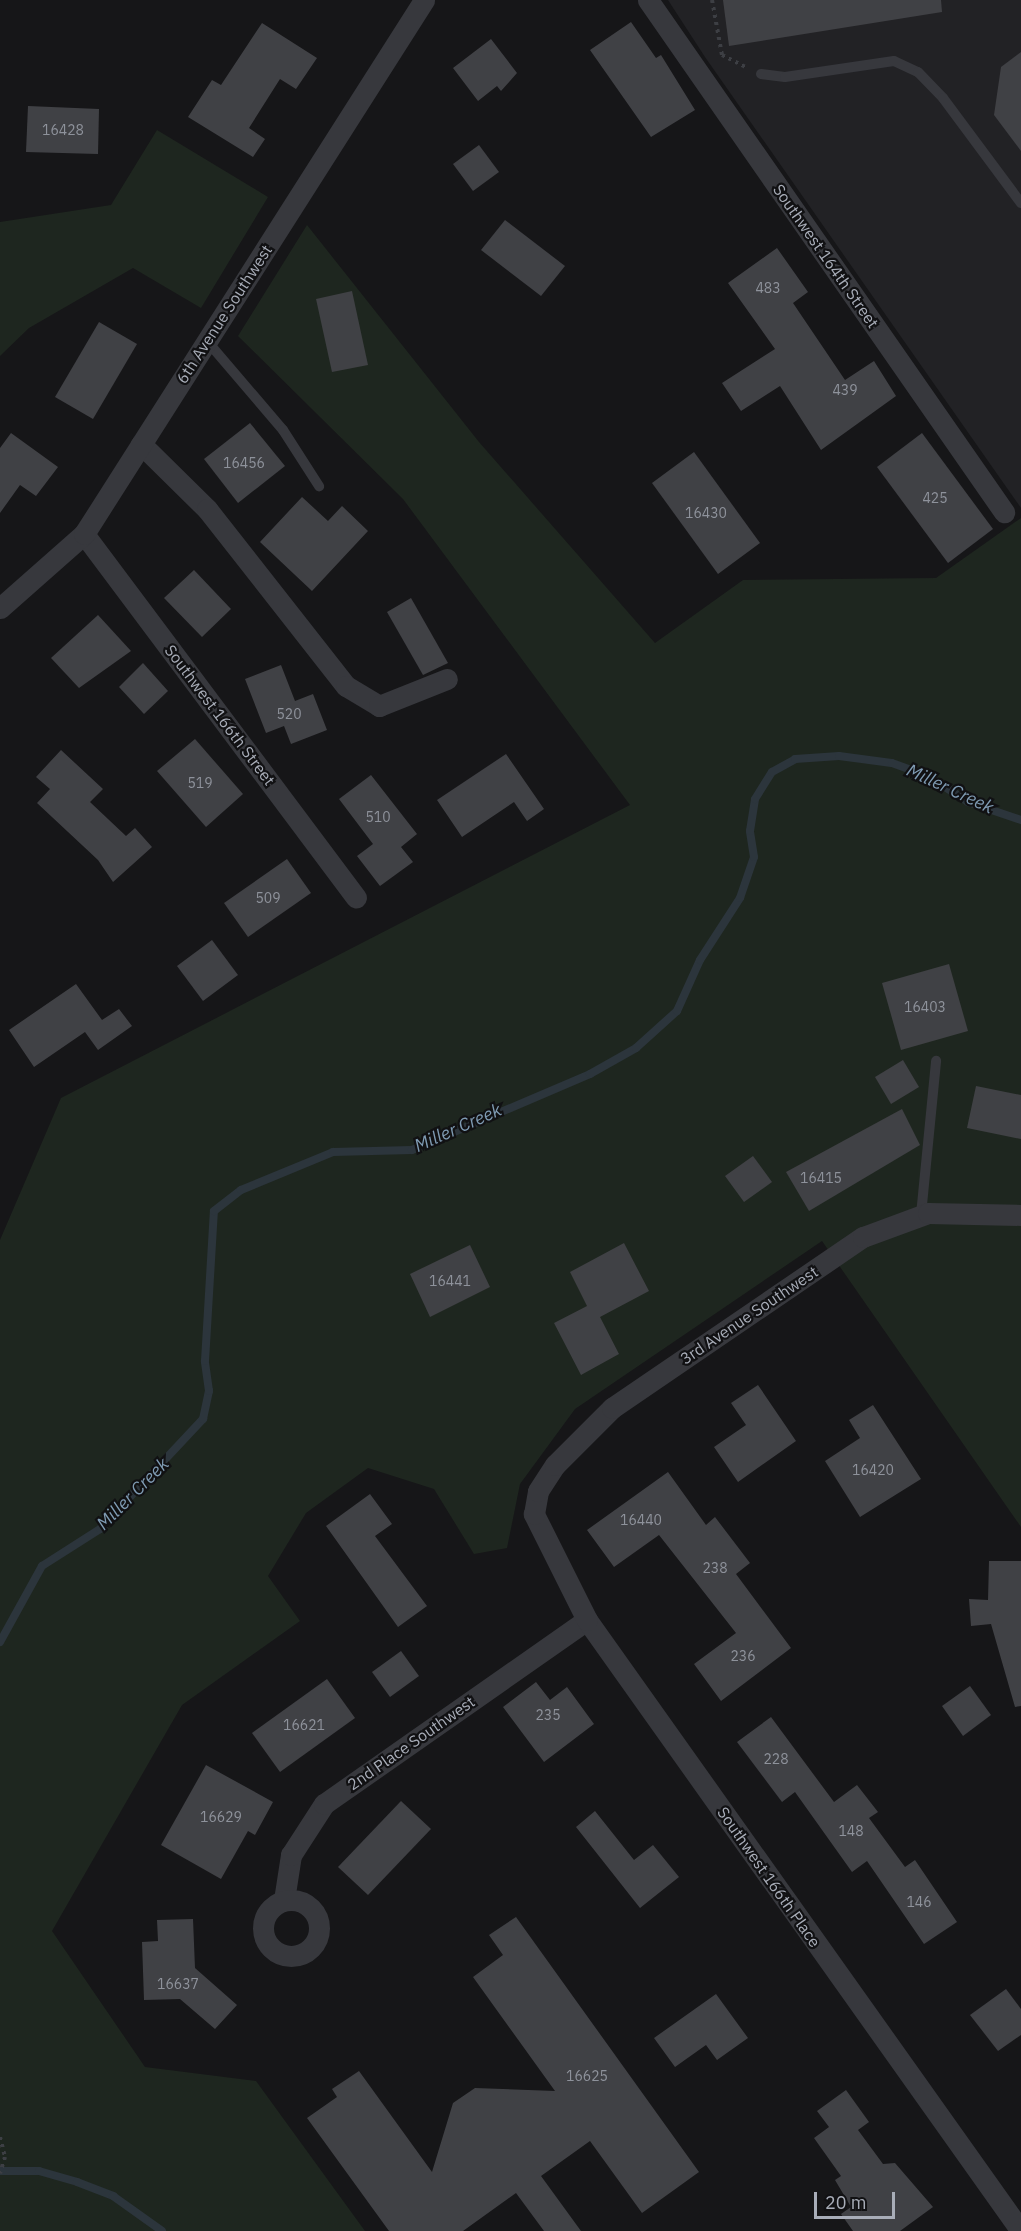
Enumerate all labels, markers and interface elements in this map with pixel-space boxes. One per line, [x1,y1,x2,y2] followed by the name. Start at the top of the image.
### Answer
[42,122,84,138] house number: 16428
[769,180,883,332] street label: Southwest 164th Street
[172,241,276,387] street label: 6th Avenue Southwest
[755,280,781,296] house number: 483
[832,382,858,398] house number: 439
[223,455,265,471] house number: 16456
[922,490,948,506] house number: 425
[685,505,727,521] house number: 16430
[161,641,279,789] street label: Southwest 166th Street
[276,706,302,722] house number: 520
[903,760,997,818] water label: Miller Creek
[187,775,213,791] house number: 519
[365,809,391,825] house number: 510
[255,890,281,906] house number: 509
[904,999,946,1015] house number: 16403
[411,1099,505,1157] water label: Miller Creek
[800,1170,842,1186] house number: 16415
[677,1262,821,1368] street label: 3rd Avenue Southwest
[429,1273,471,1289] house number: 16441
[92,1453,174,1535] water label: Miller Creek
[852,1462,894,1478] house number: 16420
[620,1512,662,1528] house number: 16440
[702,1560,728,1576] house number: 238
[730,1648,756,1664] house number: 236
[344,1692,478,1794] street label: 2nd Place Southwest
[535,1707,561,1723] house number: 235
[283,1717,325,1733] house number: 16621
[763,1751,789,1767] house number: 228
[713,1803,825,1951] street label: Southwest 166th Place
[200,1809,242,1825] house number: 16629
[838,1823,864,1839] house number: 148
[906,1894,932,1910] house number: 146
[157,1976,199,1992] house number: 16637
[566,2068,608,2084] house number: 16625
[817,2180,898,2218] scale bar
[825,2191,867,2214] text: 20 m

